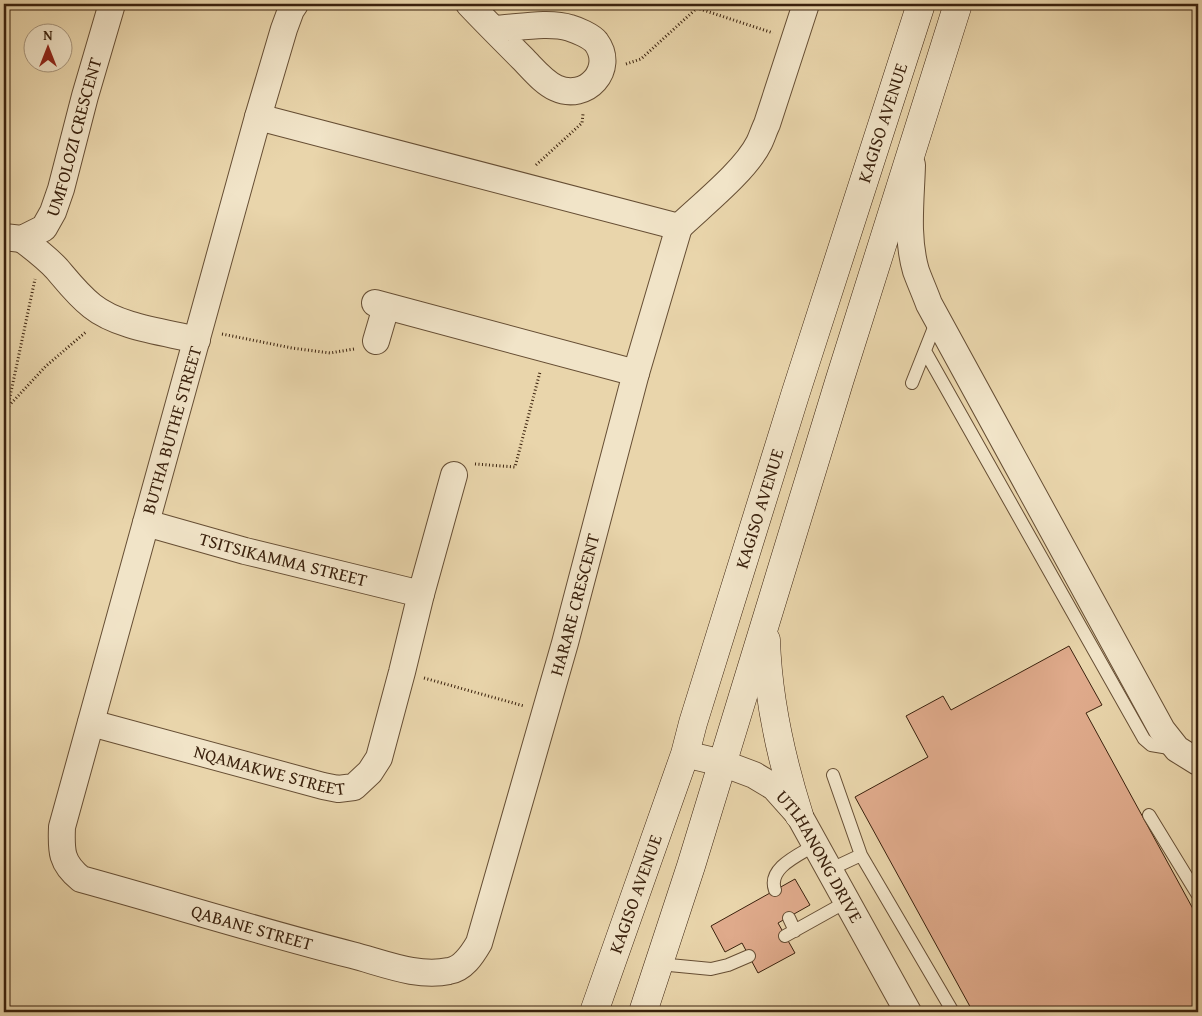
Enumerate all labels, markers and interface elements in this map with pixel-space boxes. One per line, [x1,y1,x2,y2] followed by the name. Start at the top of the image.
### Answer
[22,22,72,72] north arrow
[43,25,53,45] text: N
[38,54,109,220] street label: UMFOLOZI CRESCENT
[850,59,914,186] street label: KAGISO AVENUE
[135,343,208,517] street label: BUTHA BUTHE STREET
[728,445,791,572] street label: KAGISO AVENUE
[196,525,370,593] street label: TSITSIKAMMA STREET
[542,530,606,679] street label: HARARE CRESCENT
[191,738,347,802] street label: NQAMAKWE STREET
[770,784,870,927] street label: UTLHANONG DRIVE
[602,831,669,957] street label: KAGISO AVENUE
[188,897,316,957] street label: QABANE STREET

